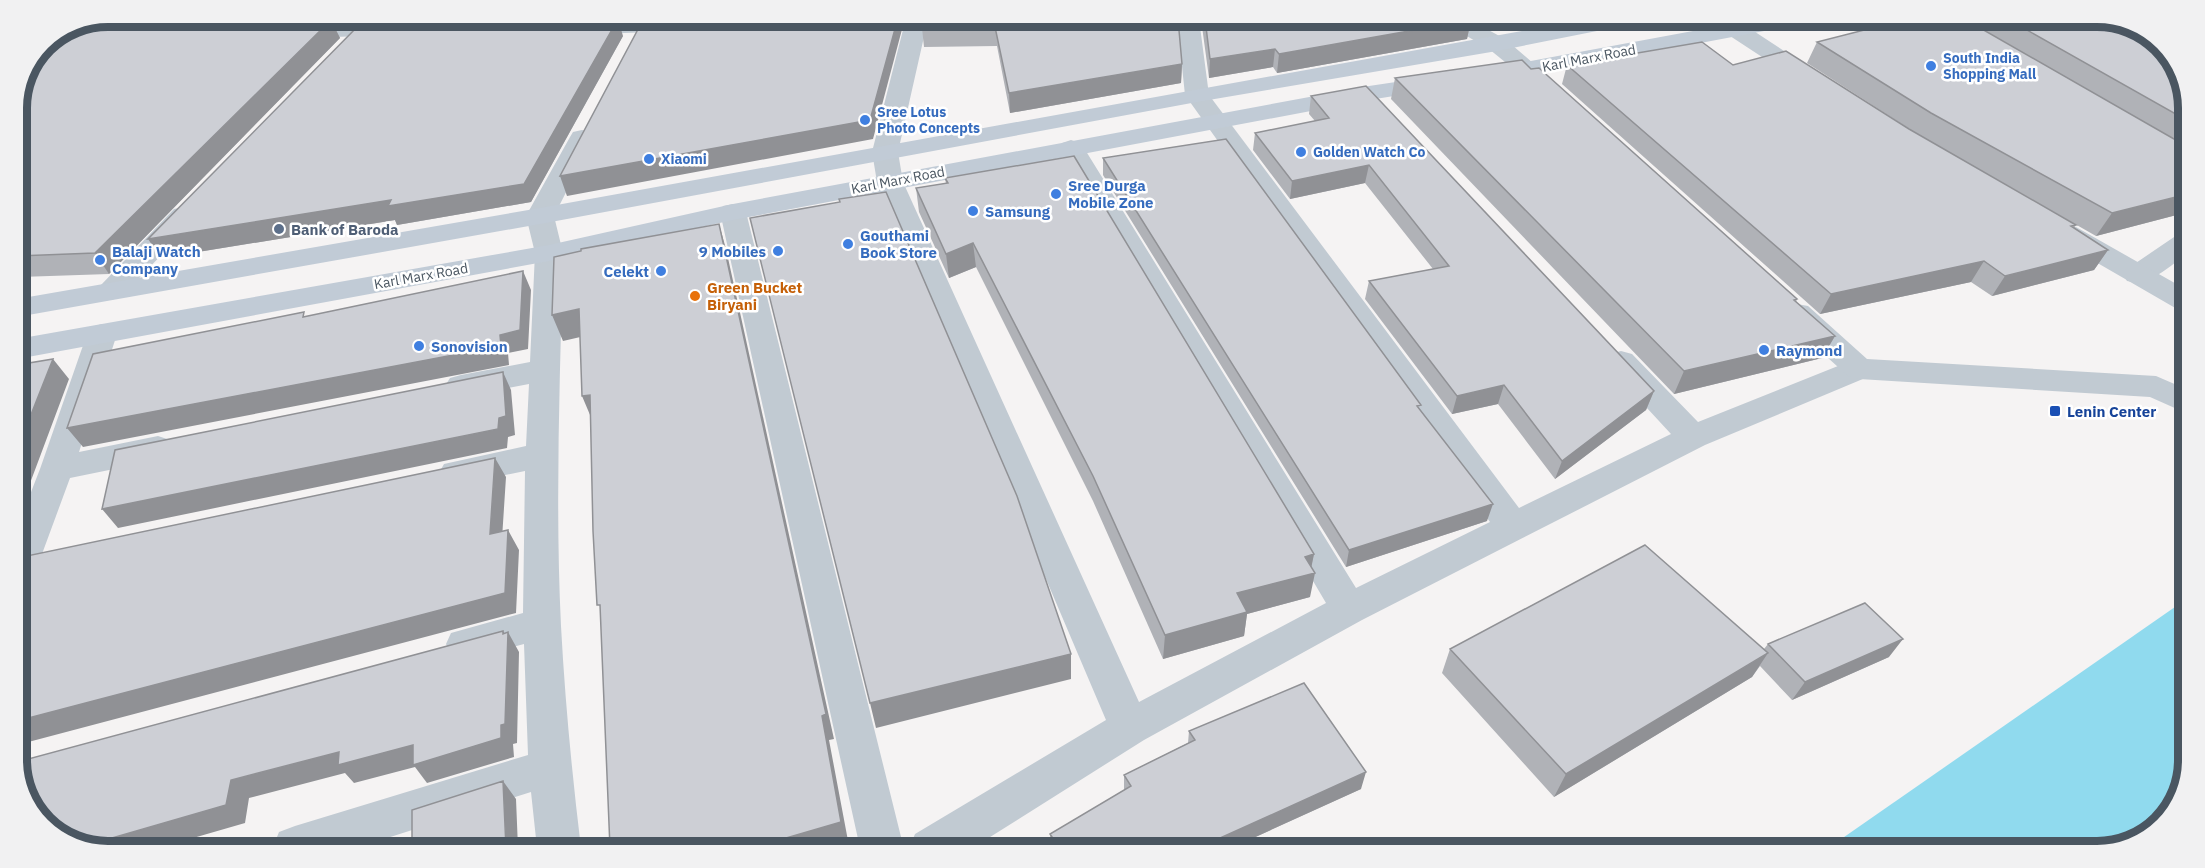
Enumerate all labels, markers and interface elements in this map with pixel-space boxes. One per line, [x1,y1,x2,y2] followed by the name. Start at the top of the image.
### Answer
[1541,40,1637,76] street label: Karl Marx Road
[1943,49,2036,83] place label: South India Shopping Mall
[1924,59,1938,73] marker: South India Shopping Mall
[877,103,980,137] place label: Sree Lotus Photo Concepts
[858,113,872,127] marker: Sree Lotus Photo Concepts
[1313,143,1426,161] place label: Golden Watch Co
[1294,145,1308,159] marker: Golden Watch Co
[661,150,707,168] place label: Xiaomi
[642,152,656,166] marker: Xiaomi
[850,162,946,198] street label: Karl Marx Road
[1068,176,1154,212] place label: Sree Durga Mobile Zone
[1049,187,1063,201] marker: Sree Durga Mobile Zone
[985,202,1051,221] place label: Samsung
[966,204,980,218] marker: Samsung
[291,220,399,239] place label: Bank of Baroda
[272,222,286,236] marker: Bank of Baroda
[860,226,937,262] place label: Gouthami Book Store
[841,237,855,251] marker: Gouthami Book Store
[112,242,201,278] place label: Balaji Watch Company
[699,242,766,261] place label: 9 Mobiles
[771,244,785,258] marker: 9 Mobiles
[93,253,107,267] marker: Balaji Watch Company
[373,259,469,293] street label: Karl Marx Road
[604,262,649,281] place label: Celekt
[654,264,668,278] marker: Celekt
[707,278,802,314] place label: Green Bucket Biryani
[688,289,702,303] marker: Green Bucket Biryani
[431,337,508,356] place label: Sonovision
[412,339,426,353] marker: Sonovision
[1776,341,1842,360] place label: Raymond
[1757,343,1771,357] marker: Raymond
[2067,402,2156,421] place label: Lenin Center
[2048,404,2062,418] marker: Lenin Center

